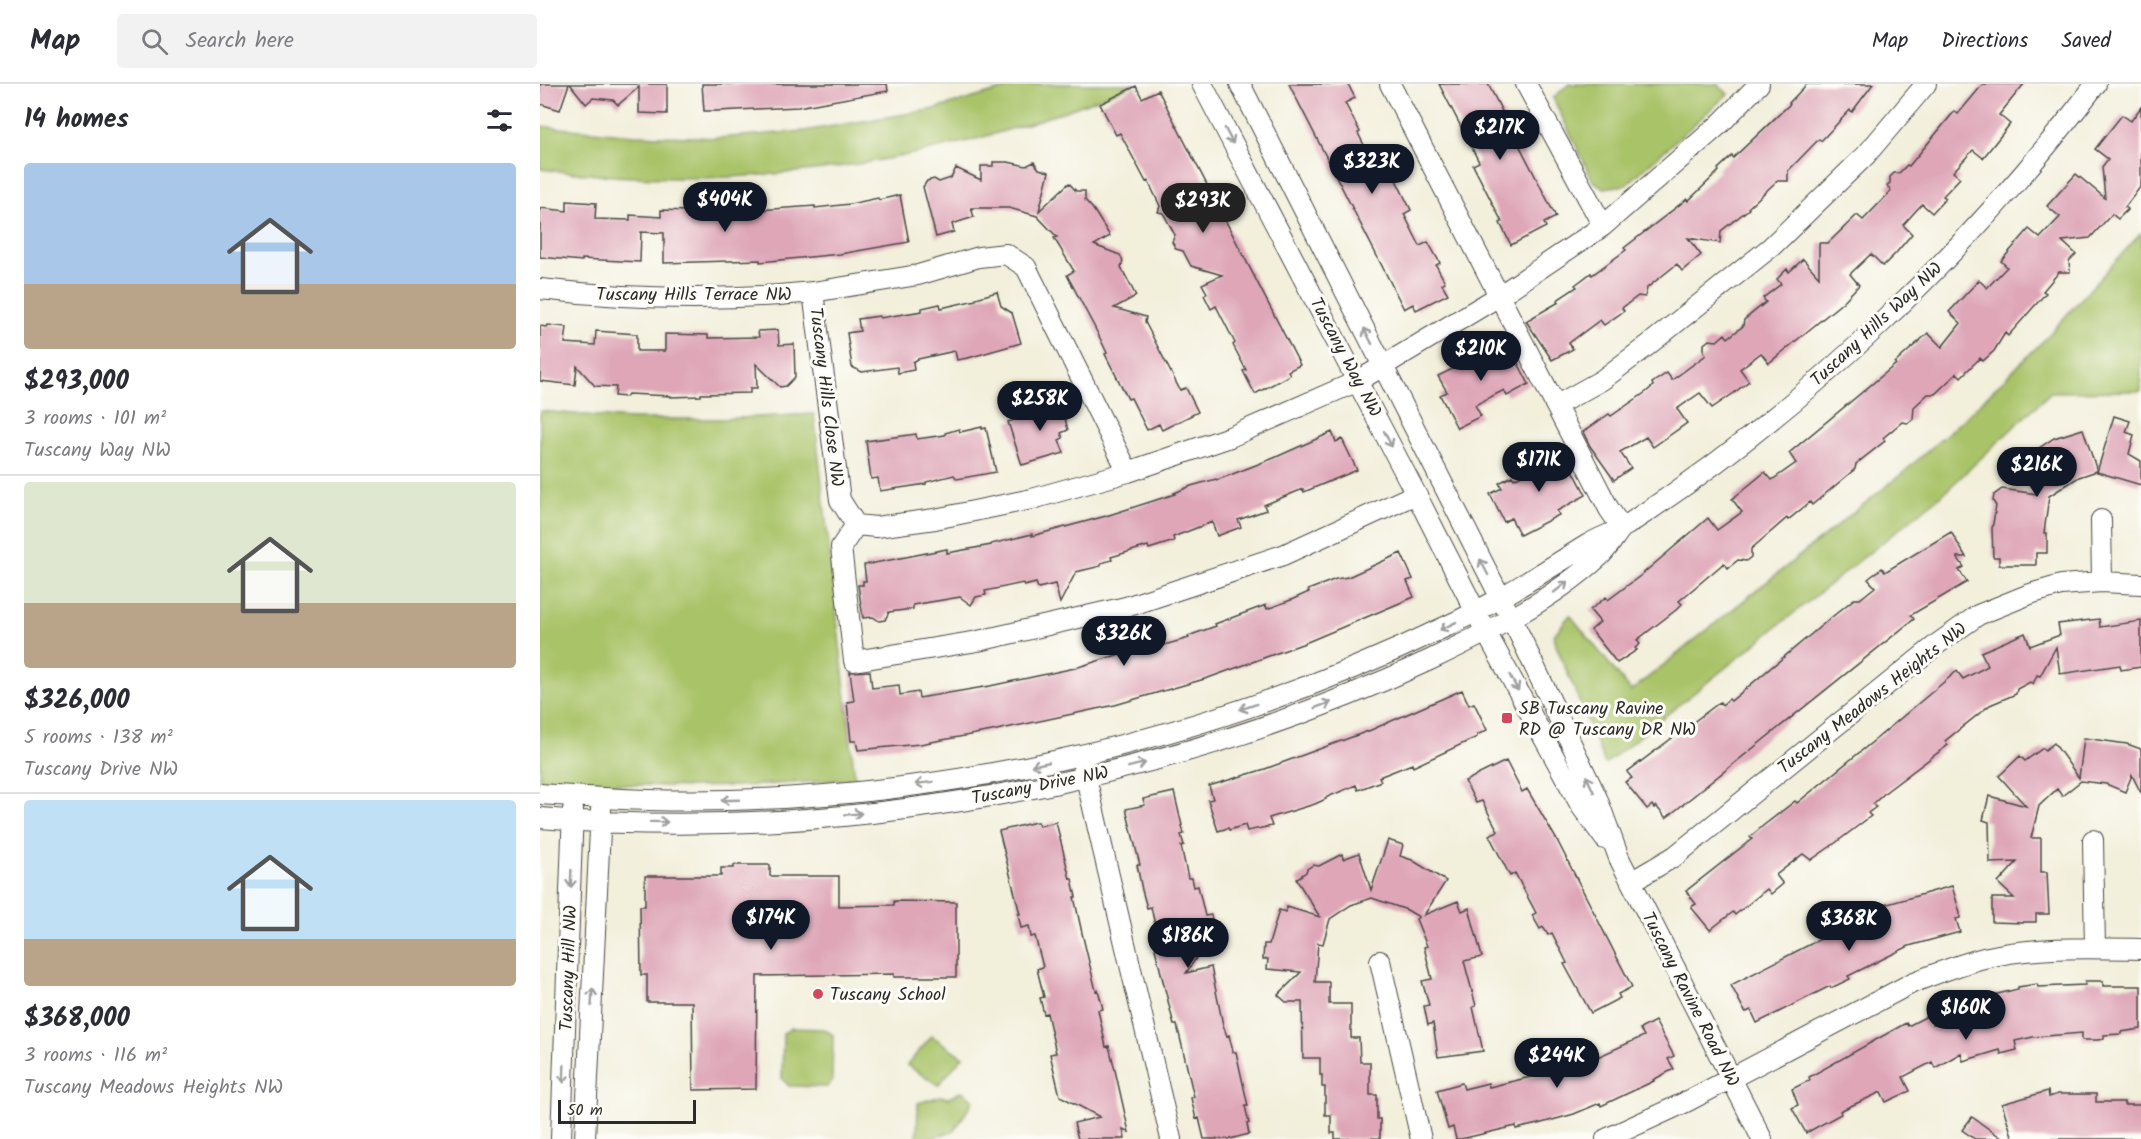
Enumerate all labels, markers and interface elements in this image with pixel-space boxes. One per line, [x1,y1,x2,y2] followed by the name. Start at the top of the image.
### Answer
[117,14,537,68] search box
[30,19,81,64] text: Map
[186,24,294,59] text: Search here
[138,25,171,58] icon: search
[1872,25,1908,58] text: Map
[1941,25,2028,58] text: Directions
[2061,25,2111,58] text: Saved
[24,99,129,141] text: 14 homes
[483,104,516,137] icon: filters
[1458,110,1542,161] pin: $217K
[1474,113,1526,145] text: $217K
[1224,127,1236,145] one-way arrow
[1330,144,1414,195] pin: $323K
[1343,147,1401,179] text: $323K
[683,182,767,233] pin: $404K
[1161,183,1245,234] pin: $293K
[697,185,753,217] text: $404K
[1175,186,1231,218] text: $293K
[216,202,324,310] icon: home
[1804,256,1950,394] street label: Tuscany Hills Way NW
[596,281,792,310] street label: Tuscany Hills Terrace NW
[1301,293,1388,423] street label: Tuscany Way NW
[800,306,851,488] street label: Tuscany Hills Close NW
[1361,328,1373,346] one-way arrow
[1439,331,1523,382] pin: $210K
[1455,334,1507,366] text: $210K
[24,361,129,403] text: $293,000
[998,381,1082,432] pin: $258K
[1011,384,1069,416] text: $258K
[24,403,166,435] text: 3 rooms · 101 m²
[1383,429,1394,447] one-way arrow
[24,435,171,467] text: Tuscany Way NW
[1497,442,1581,493] pin: $171K
[1516,445,1562,477] text: $171K
[1995,447,2079,498] pin: $216K
[2011,450,2063,482] text: $216K
[216,521,324,629] icon: home
[1478,558,1489,576] one-way arrow
[1552,580,1568,593] one-way arrow
[1082,616,1166,667] pin: $326K
[1772,616,1974,782] street label: Tuscany Meadows Heights NW
[1095,619,1153,651] text: $326K
[1440,620,1458,632] one-way arrow
[1508,674,1520,691] one-way arrow
[24,680,130,722] text: $326,000
[1519,695,1696,745] place label: SB Tuscany Ravine RD @ Tuscany DR NW
[1313,699,1332,710] one-way arrow
[1239,702,1258,713] one-way arrow
[1500,711,1514,725] marker: SB Tuscany Ravine RD @ Tuscany DR NW
[24,722,173,754] text: 5 rooms · 138 m²
[24,754,178,786] text: Tuscany Drive NW
[969,759,1111,814] street label: Tuscany Drive NW
[1031,759,1050,770] one-way arrow
[1128,759,1147,770] one-way arrow
[1584,775,1596,793] one-way arrow
[915,778,935,789] one-way arrow
[721,794,741,805] one-way arrow
[843,808,863,819] one-way arrow
[648,816,668,828] one-way arrow
[216,839,324,947] icon: home
[565,869,577,889] one-way arrow
[729,900,813,951] pin: $174K
[1807,901,1891,952] pin: $368K
[746,903,796,935] text: $174K
[553,904,586,1032] street label: Tuscany Hill NW
[1820,904,1878,936] text: $368K
[1633,907,1746,1092] street label: Tuscany Ravine Road NW
[1146,918,1230,969] pin: $186K
[1162,921,1214,953] text: $186K
[830,981,946,1010] place label: Tuscany School
[586,987,597,1007] one-way arrow
[811,987,825,1001] marker: Tuscany School
[1924,990,2008,1041] pin: $160K
[1940,993,1992,1025] text: $160K
[24,998,130,1040] text: $368,000
[1515,1038,1599,1089] pin: $244K
[24,1040,167,1072] text: 3 rooms · 116 m²
[1528,1041,1586,1073] text: $244K
[558,1063,569,1083] one-way arrow
[24,1072,283,1104] text: Tuscany Meadows Heights NW
[558,1097,696,1124] scale bar
[567,1098,603,1123] text: 50 m

